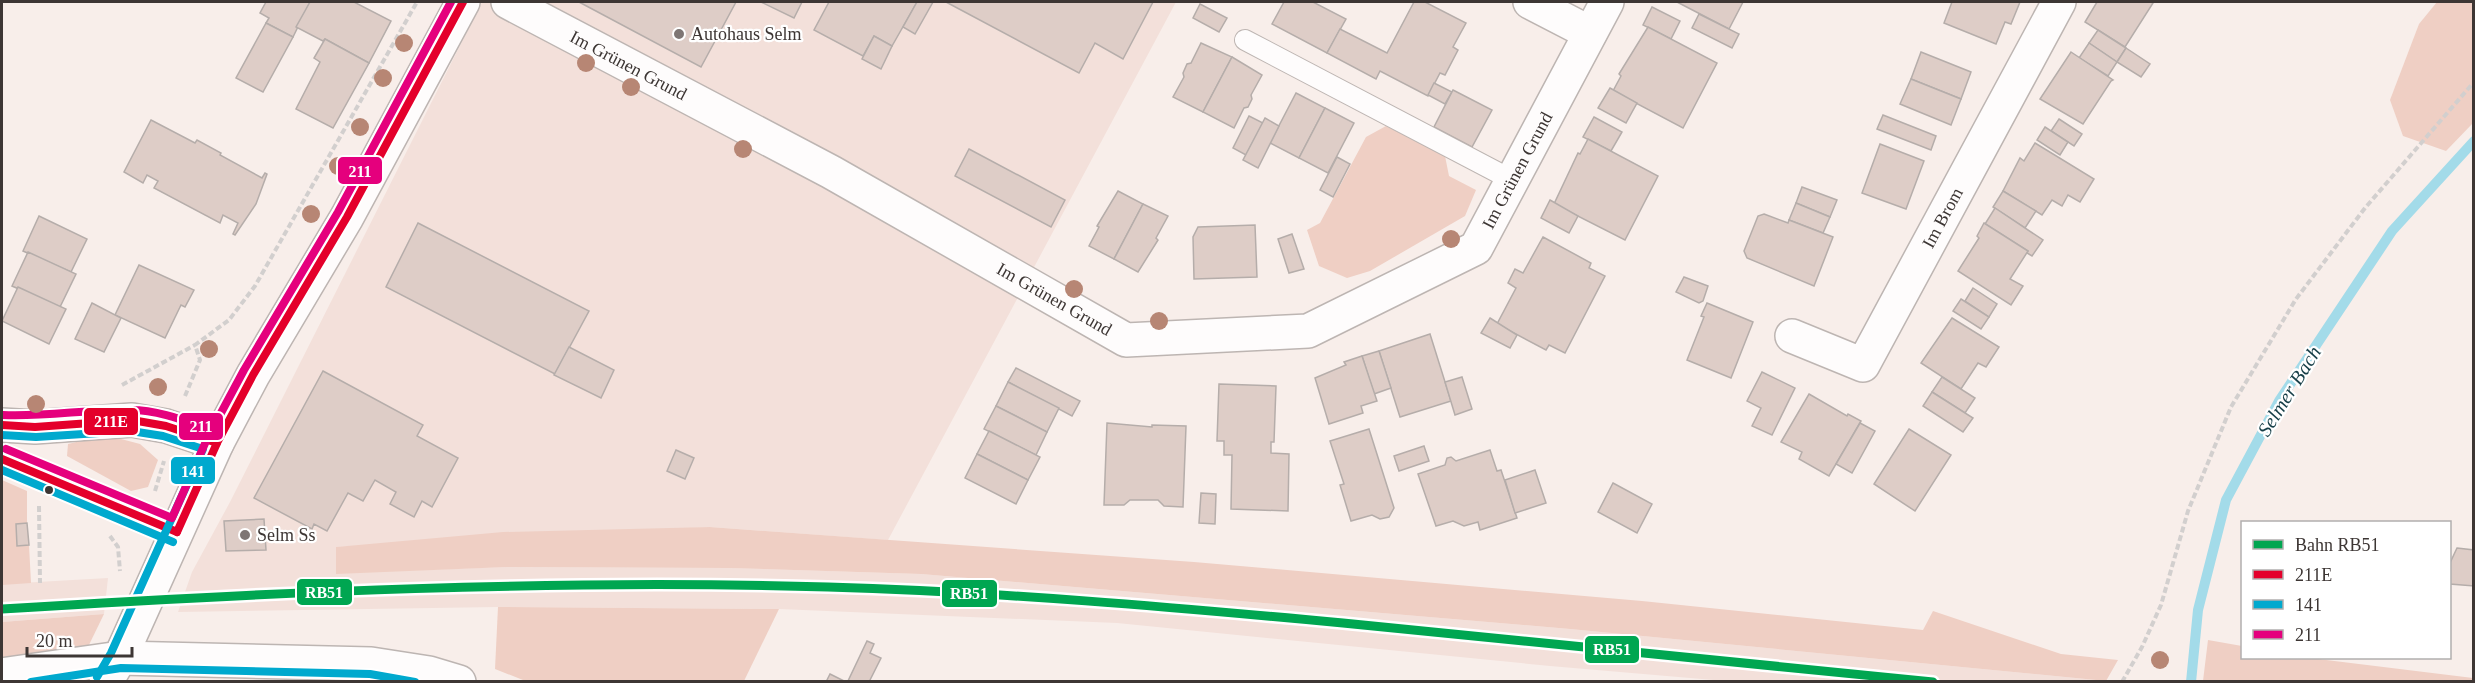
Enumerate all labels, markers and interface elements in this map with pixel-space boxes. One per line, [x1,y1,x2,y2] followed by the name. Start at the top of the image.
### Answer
[691,24,802,44] place label: Autohaus Selm
[567,26,690,104] street label: Im Grünen Grund
[672,27,686,41] marker: Autohaus Selm
[1478,109,1556,232] street label: Im Grünen Grund
[337,156,383,185] line badge: 211
[348,163,372,180] text: 211
[1918,184,1967,251] street label: Im Brom
[993,259,1115,340] street label: Im Grünen Grund
[2253,342,2325,440] water label: Selmer Bach
[83,407,139,436] line badge: 211E
[178,412,224,441] line badge: 211
[94,413,128,430] text: 211E
[189,418,213,435] text: 211
[170,456,216,485] line badge: 141
[181,463,205,480] text: 141
[43,484,55,496] unlabelled marker
[2241,521,2451,659] legend
[257,525,316,545] place label: Selm Ss
[238,528,252,542] marker: Selm Ss
[2295,535,2380,555] text: Bahn RB51
[2295,565,2332,585] text: 211E
[296,578,353,606] line badge: RB51
[941,579,998,608] line badge: RB51
[305,584,343,601] text: RB51
[950,585,988,602] text: RB51
[2295,595,2322,615] text: 141
[27,620,132,658] scale bar
[2295,625,2321,645] text: 211
[36,631,73,651] text: 20 m
[1584,635,1640,664] line badge: RB51
[1593,641,1631,658] text: RB51

